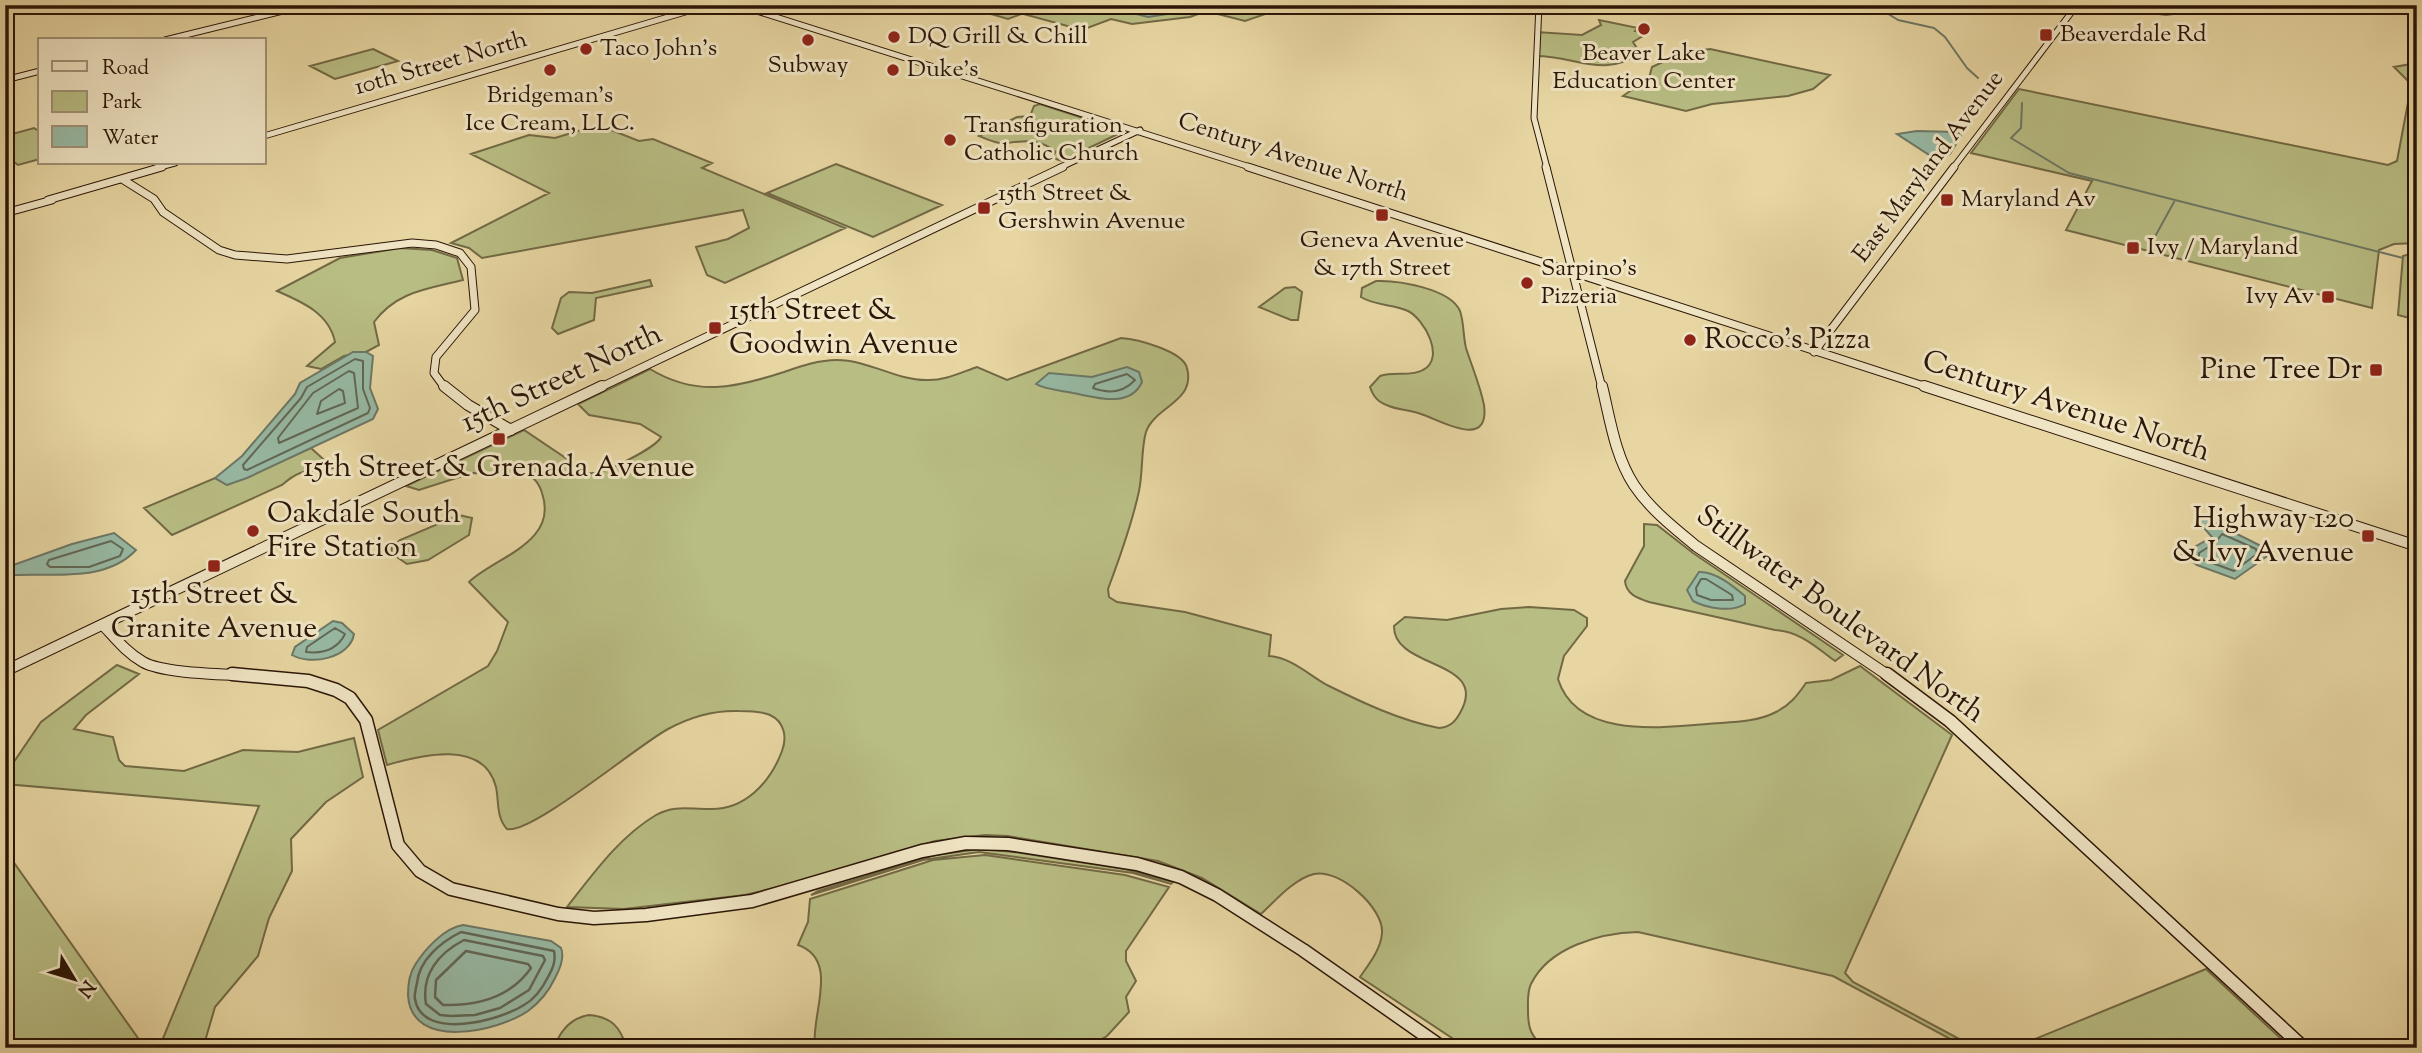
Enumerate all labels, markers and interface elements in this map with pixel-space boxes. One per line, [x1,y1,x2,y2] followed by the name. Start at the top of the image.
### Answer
[2060,18,2207,52] place label: Beaverdale Rd
[908,20,1088,54] place label: DQ Grill & Chill
[1636,21,1652,37] marker: Beaver Lake Education Center
[351,23,531,105] street label: 10th Street North
[2038,27,2054,43] marker: Beaverdale Rd
[886,29,902,45] marker: DQ Grill & Chill
[600,32,717,66] place label: Taco John's
[800,32,816,48] marker: Subway
[1553,37,1735,99] place label: Beaver Lake Education Center
[38,38,266,164] legend
[578,41,594,57] marker: Taco John's
[768,49,849,83] place label: Subway
[907,53,978,87] place label: Duke's
[102,54,149,84] text: Road
[542,62,558,78] marker: Bridgeman's Ice Cream, LLC.
[885,62,901,78] marker: Duke's
[1845,64,2013,270] street label: East Maryland Avenue
[465,79,635,141] place label: Bridgeman's Ice Cream, LLC.
[102,88,143,118] text: Park
[1173,105,1413,211] street label: Century Avenue North
[964,109,1139,171] place label: Transfiguration Catholic Church
[102,124,159,154] text: Water
[942,132,958,148] marker: Transfiguration Catholic Church
[998,177,1185,239] place label: 15th Street & Gershwin Avenue
[1961,183,2096,217] place label: Maryland Av
[1939,192,1955,208] marker: Maryland Av
[976,200,992,216] marker: 15th Street & Gershwin Avenue
[1374,207,1390,223] marker: Geneva Avenue & 17th Street
[1300,224,1464,286] place label: Geneva Avenue & 17th Street
[2147,231,2299,265] place label: Ivy / Maryland
[2125,240,2141,256] marker: Ivy / Maryland
[1541,252,1637,314] place label: Sarpino's Pizzeria
[1519,275,1535,291] marker: Sarpino's Pizzeria
[2246,280,2314,314] place label: Ivy Av
[2320,289,2336,305] marker: Ivy Av
[729,290,958,367] place label: 15th Street & Goodwin Avenue
[454,313,670,444] street label: 15th Street North
[1704,319,1871,362] place label: Rocco's Pizza
[707,320,723,336] marker: 15th Street & Goodwin Avenue
[1682,332,1698,348] marker: Rocco's Pizza
[1916,340,2216,474] street label: Century Avenue North
[2200,349,2362,392] place label: Pine Tree Dr
[2368,362,2384,378] marker: Pine Tree Dr
[491,431,507,447] marker: 15th Street & Grenada Avenue
[303,447,695,490] place label: 15th Street & Grenada Avenue
[267,493,461,570] place label: Oakdale South Fire Station
[1687,495,1994,735] street label: Stillwater Boulevard North
[2172,498,2354,575] place label: Highway 120 & Ivy Avenue
[245,523,261,539] marker: Oakdale South Fire Station
[2360,528,2376,544] marker: Highway 120 & Ivy Avenue
[206,558,222,574] marker: 15th Street & Granite Avenue
[111,574,317,651] place label: 15th Street & Granite Avenue
[38,944,108,1014] north arrow
[70,974,101,1002] text: N

